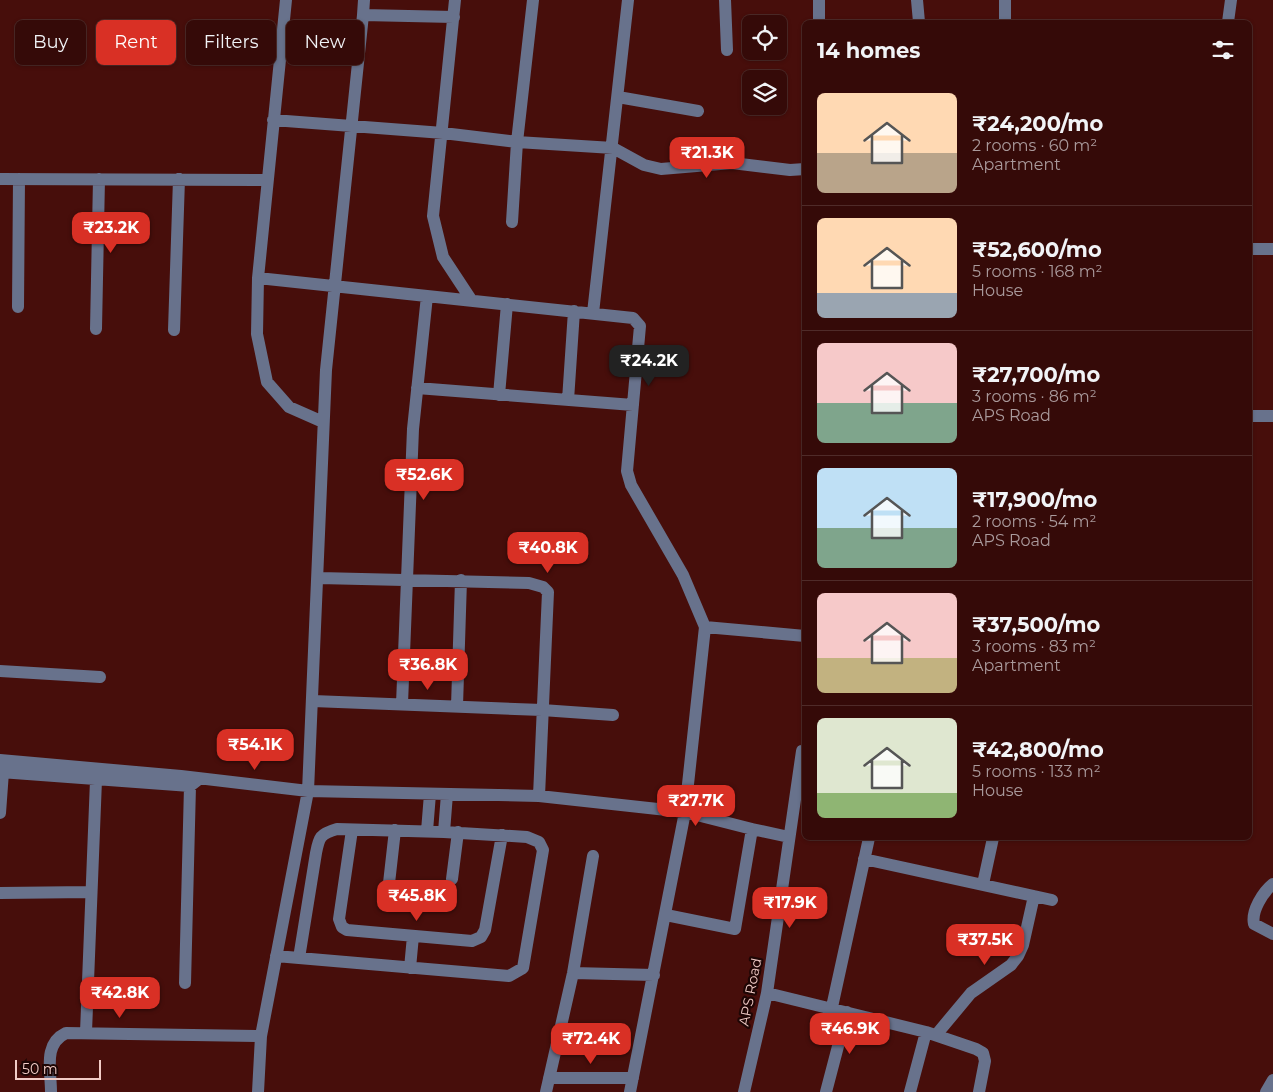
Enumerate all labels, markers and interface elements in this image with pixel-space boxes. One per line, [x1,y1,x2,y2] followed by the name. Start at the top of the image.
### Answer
[742,15,787,115] map controls
[742,15,787,60] button: locate
[15,20,86,65] chip: Buy
[96,20,176,65] chip: Rent
[186,20,276,65] chip: Filters
[286,20,364,65] chip: New
[1209,36,1237,64] icon: filters
[817,38,921,63] text: 14 homes
[742,70,787,115] button: layers
[972,111,1103,136] text: ₹24,200/mo
[857,113,917,173] icon: home
[666,136,748,179] pin: ₹21.3K
[972,136,1097,155] text: 2 rooms · 60 m²
[681,143,733,162] text: ₹21.3K
[972,155,1061,174] text: Apartment
[70,212,152,254] pin: ₹23.2K
[83,218,139,237] text: ₹23.2K
[972,237,1102,262] text: ₹52,600/mo
[857,238,917,298] icon: home
[972,262,1103,281] text: 5 rooms · 168 m²
[972,281,1023,300] text: House
[608,344,690,387] pin: ₹24.2K
[620,351,678,370] text: ₹24.2K
[972,362,1100,387] text: ₹27,700/mo
[857,363,917,423] icon: home
[972,387,1097,406] text: 3 rooms · 86 m²
[972,406,1051,425] text: APS Road
[383,458,465,501] pin: ₹52.6K
[396,465,452,484] text: ₹52.6K
[972,487,1097,512] text: ₹17,900/mo
[857,488,917,548] icon: home
[972,512,1096,531] text: 2 rooms · 54 m²
[972,531,1051,550] text: APS Road
[507,532,589,574] pin: ₹40.8K
[518,538,578,557] text: ₹40.8K
[972,612,1100,637] text: ₹37,500/mo
[857,613,917,673] icon: home
[972,637,1096,656] text: 3 rooms · 83 m²
[387,648,469,691] pin: ₹36.8K
[399,655,457,674] text: ₹36.8K
[972,656,1061,675] text: Apartment
[214,728,296,771] pin: ₹54.1K
[228,735,282,754] text: ₹54.1K
[972,737,1104,762] text: ₹42,800/mo
[857,738,917,798] icon: home
[972,762,1101,781] text: 5 rooms · 133 m²
[972,781,1023,800] text: House
[655,784,737,827] pin: ₹27.7K
[668,791,724,810] text: ₹27.7K
[376,880,458,922] pin: ₹45.8K
[388,886,446,905] text: ₹45.8K
[749,886,831,929] pin: ₹17.9K
[763,893,817,912] text: ₹17.9K
[944,924,1026,966] pin: ₹37.5K
[957,930,1013,949] text: ₹37.5K
[735,956,765,1028] street label: APS Road
[79,976,161,1019] pin: ₹42.8K
[91,983,149,1002] text: ₹42.8K
[809,1012,891,1055] pin: ₹46.9K
[821,1019,879,1038] text: ₹46.9K
[550,1022,632,1065] pin: ₹72.4K
[562,1029,620,1048] text: ₹72.4K
[15,1057,101,1080] scale bar
[22,1060,58,1078] text: 50 m

